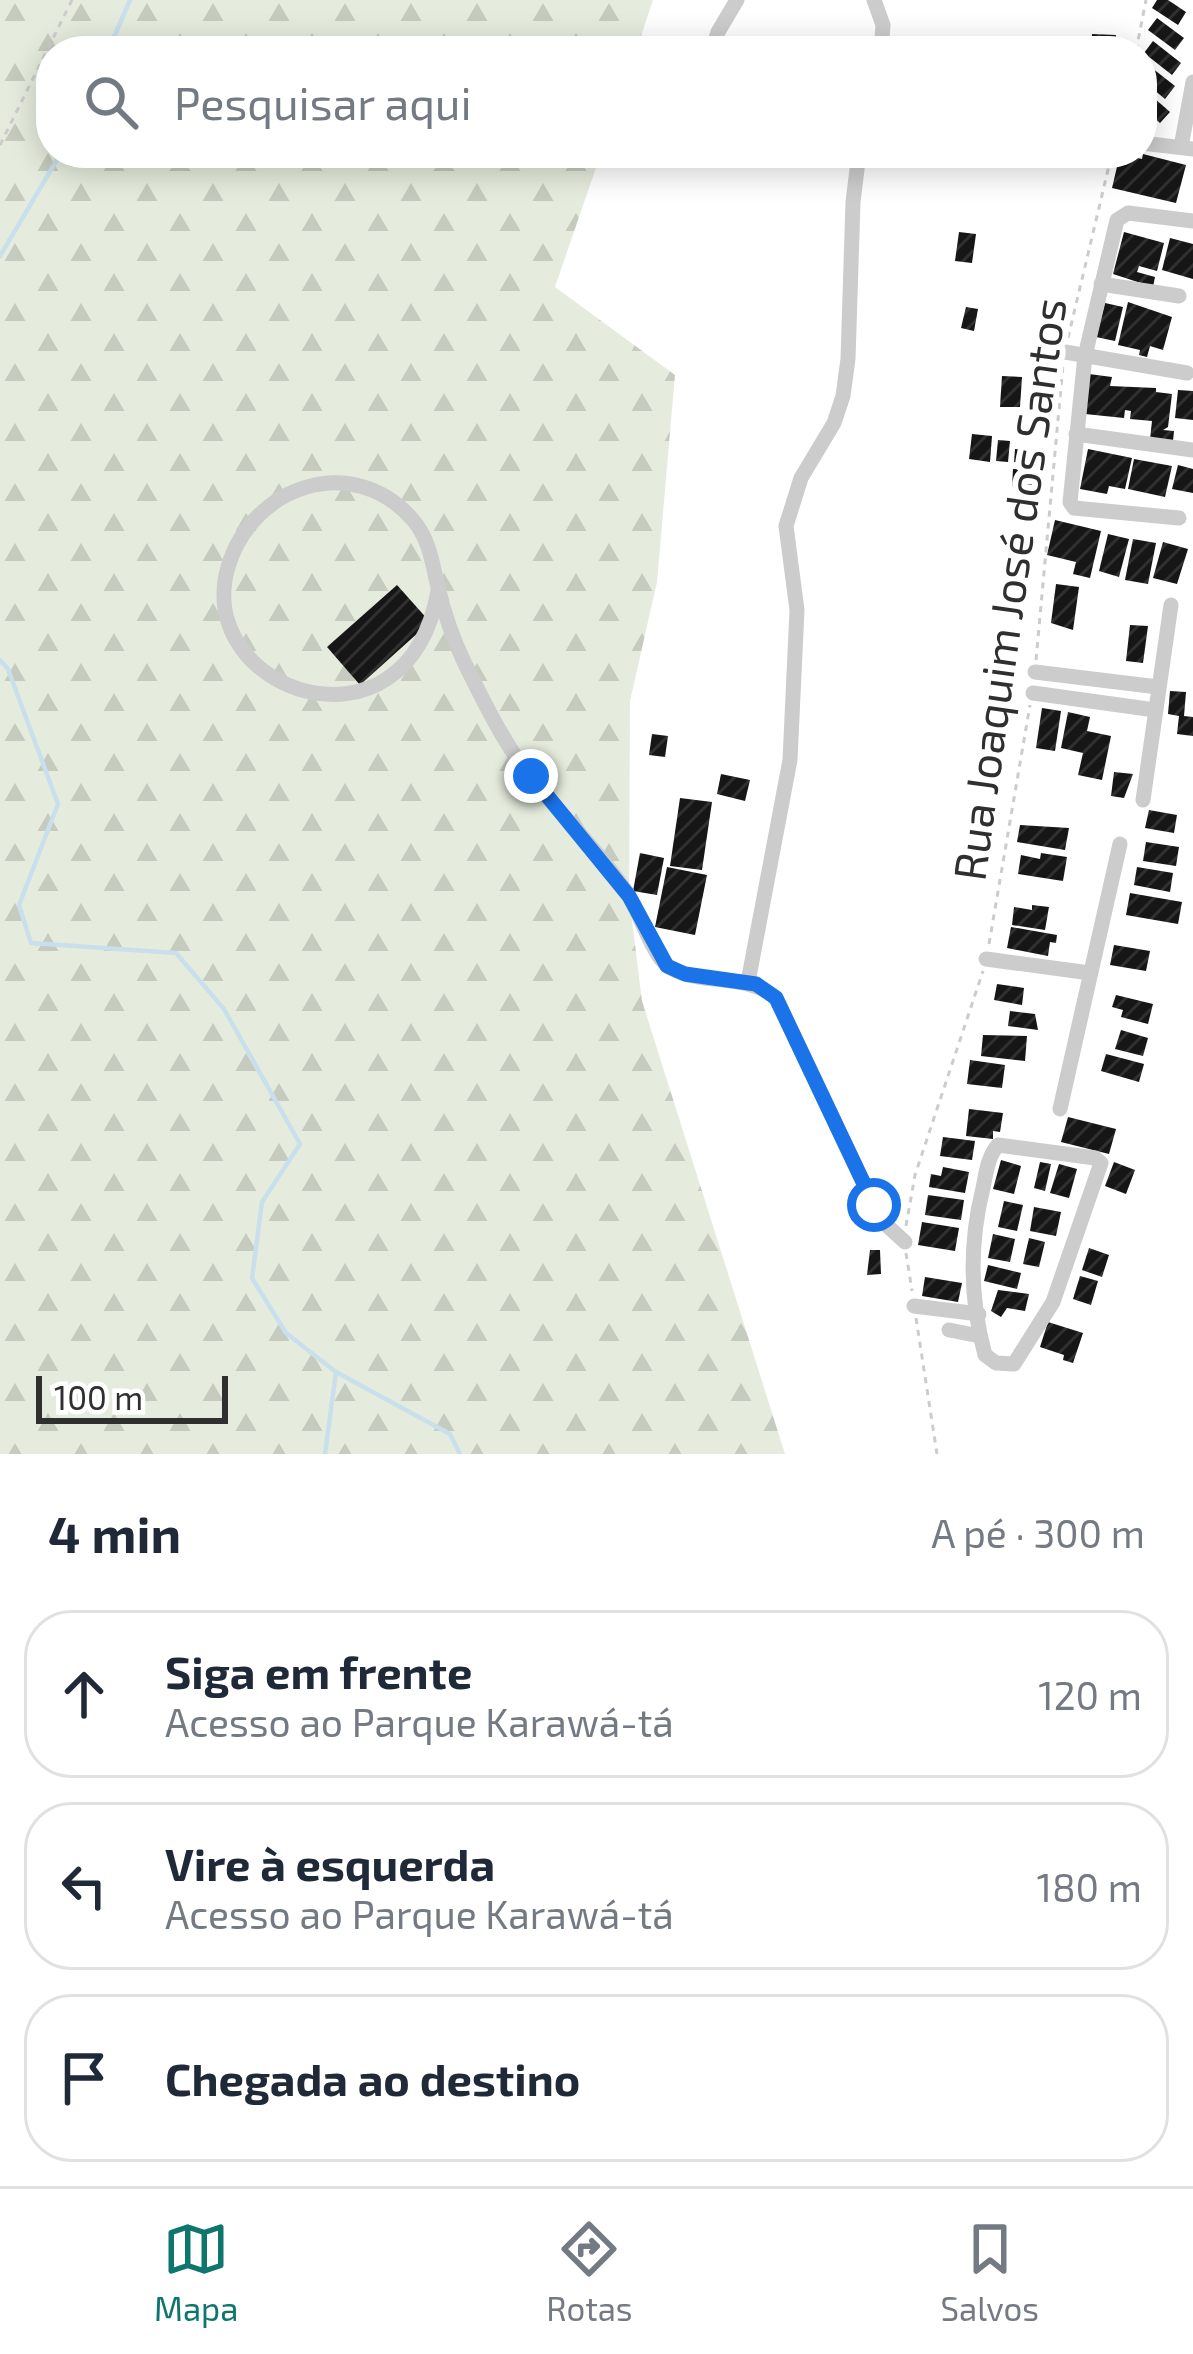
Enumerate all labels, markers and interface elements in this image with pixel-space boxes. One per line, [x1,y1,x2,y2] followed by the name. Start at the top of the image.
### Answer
[36,36,1157,168] search box
[78,69,144,135] icon: search
[174,75,472,129] text: Pesquisar aqui
[940,294,1076,884] street label: Rua Joaquim José dos Santos
[504,749,558,803] route end
[847,1178,901,1232] route start
[36,1370,228,1423] scale bar
[54,1377,143,1417] text: 100 m
[48,1502,181,1563] text: 4 min
[931,1509,1145,1556] text: A pé · 300 m
[165,1644,472,1698] text: Siga em frente
[51,1661,117,1727] icon: ahead
[1038,1671,1142,1718] text: 120 m
[165,1698,674,1745] text: Acesso ao Parque Karawá-tá
[165,1836,495,1890] text: Vire à esquerda
[51,1853,117,1919] icon: left
[1036,1863,1142,1910] text: 180 m
[165,1890,674,1937] text: Acesso ao Parque Karawá-tá
[51,2045,117,2111] icon: arrive
[165,2051,580,2105] text: Chegada ao destino
[154,2216,238,2328] tab: Mapa
[546,2216,633,2328] tab: Rotas
[941,2216,1039,2328] tab: Salvos

